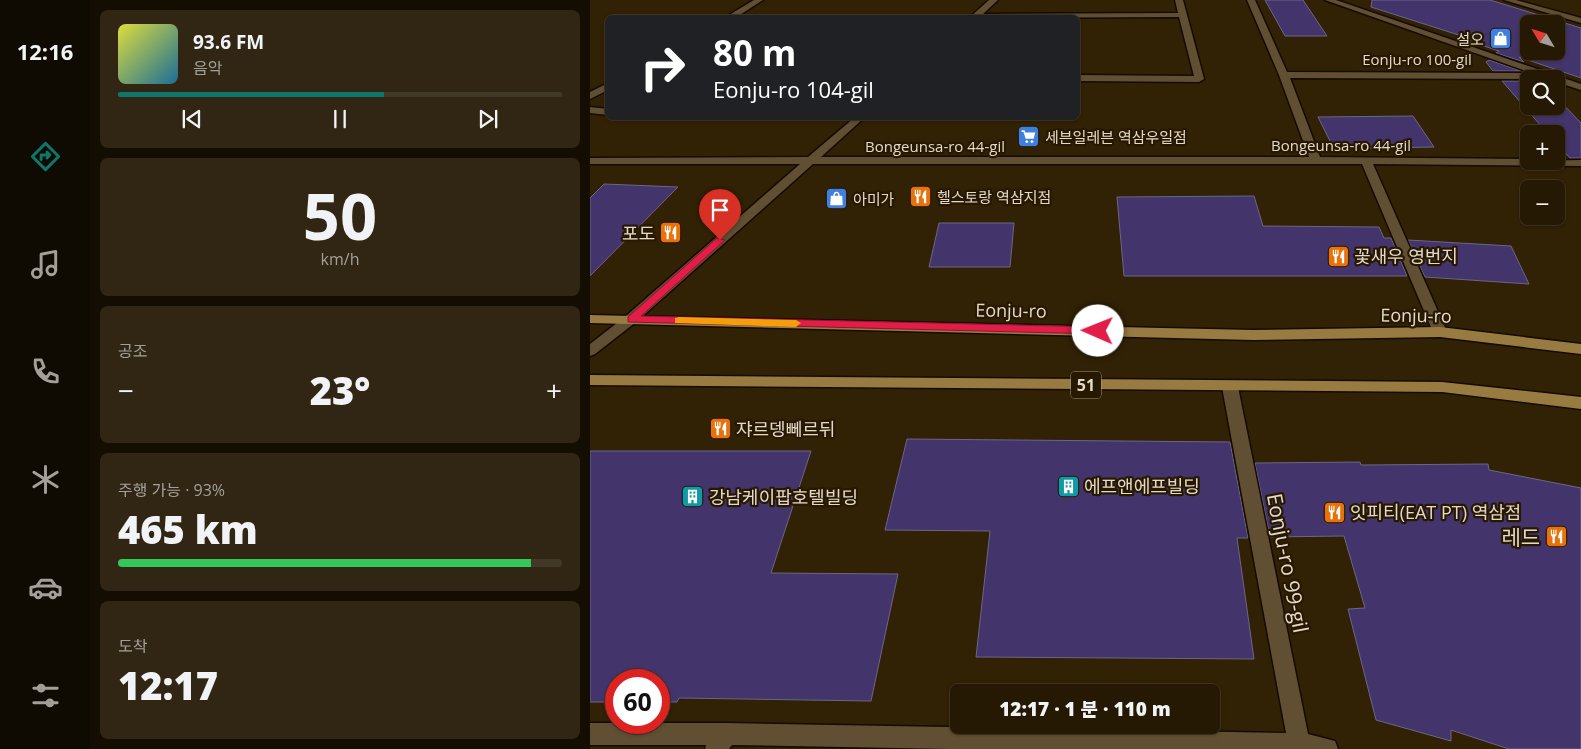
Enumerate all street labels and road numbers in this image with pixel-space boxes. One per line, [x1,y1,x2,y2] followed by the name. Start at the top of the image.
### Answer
[1362,49,1472,69] street label: Eonju-ro 100-gil
[1271,135,1411,155] street label: Bongeunsa-ro 44-gil
[865,136,1005,156] street label: Bongeunsa-ro 44-gil
[975,297,1047,323] street label: Eonju-ro
[1380,302,1452,328] street label: Eonju-ro
[1071,372,1101,398] road number: 51
[1261,491,1315,635] street label: Eonju-ro 99-gil

